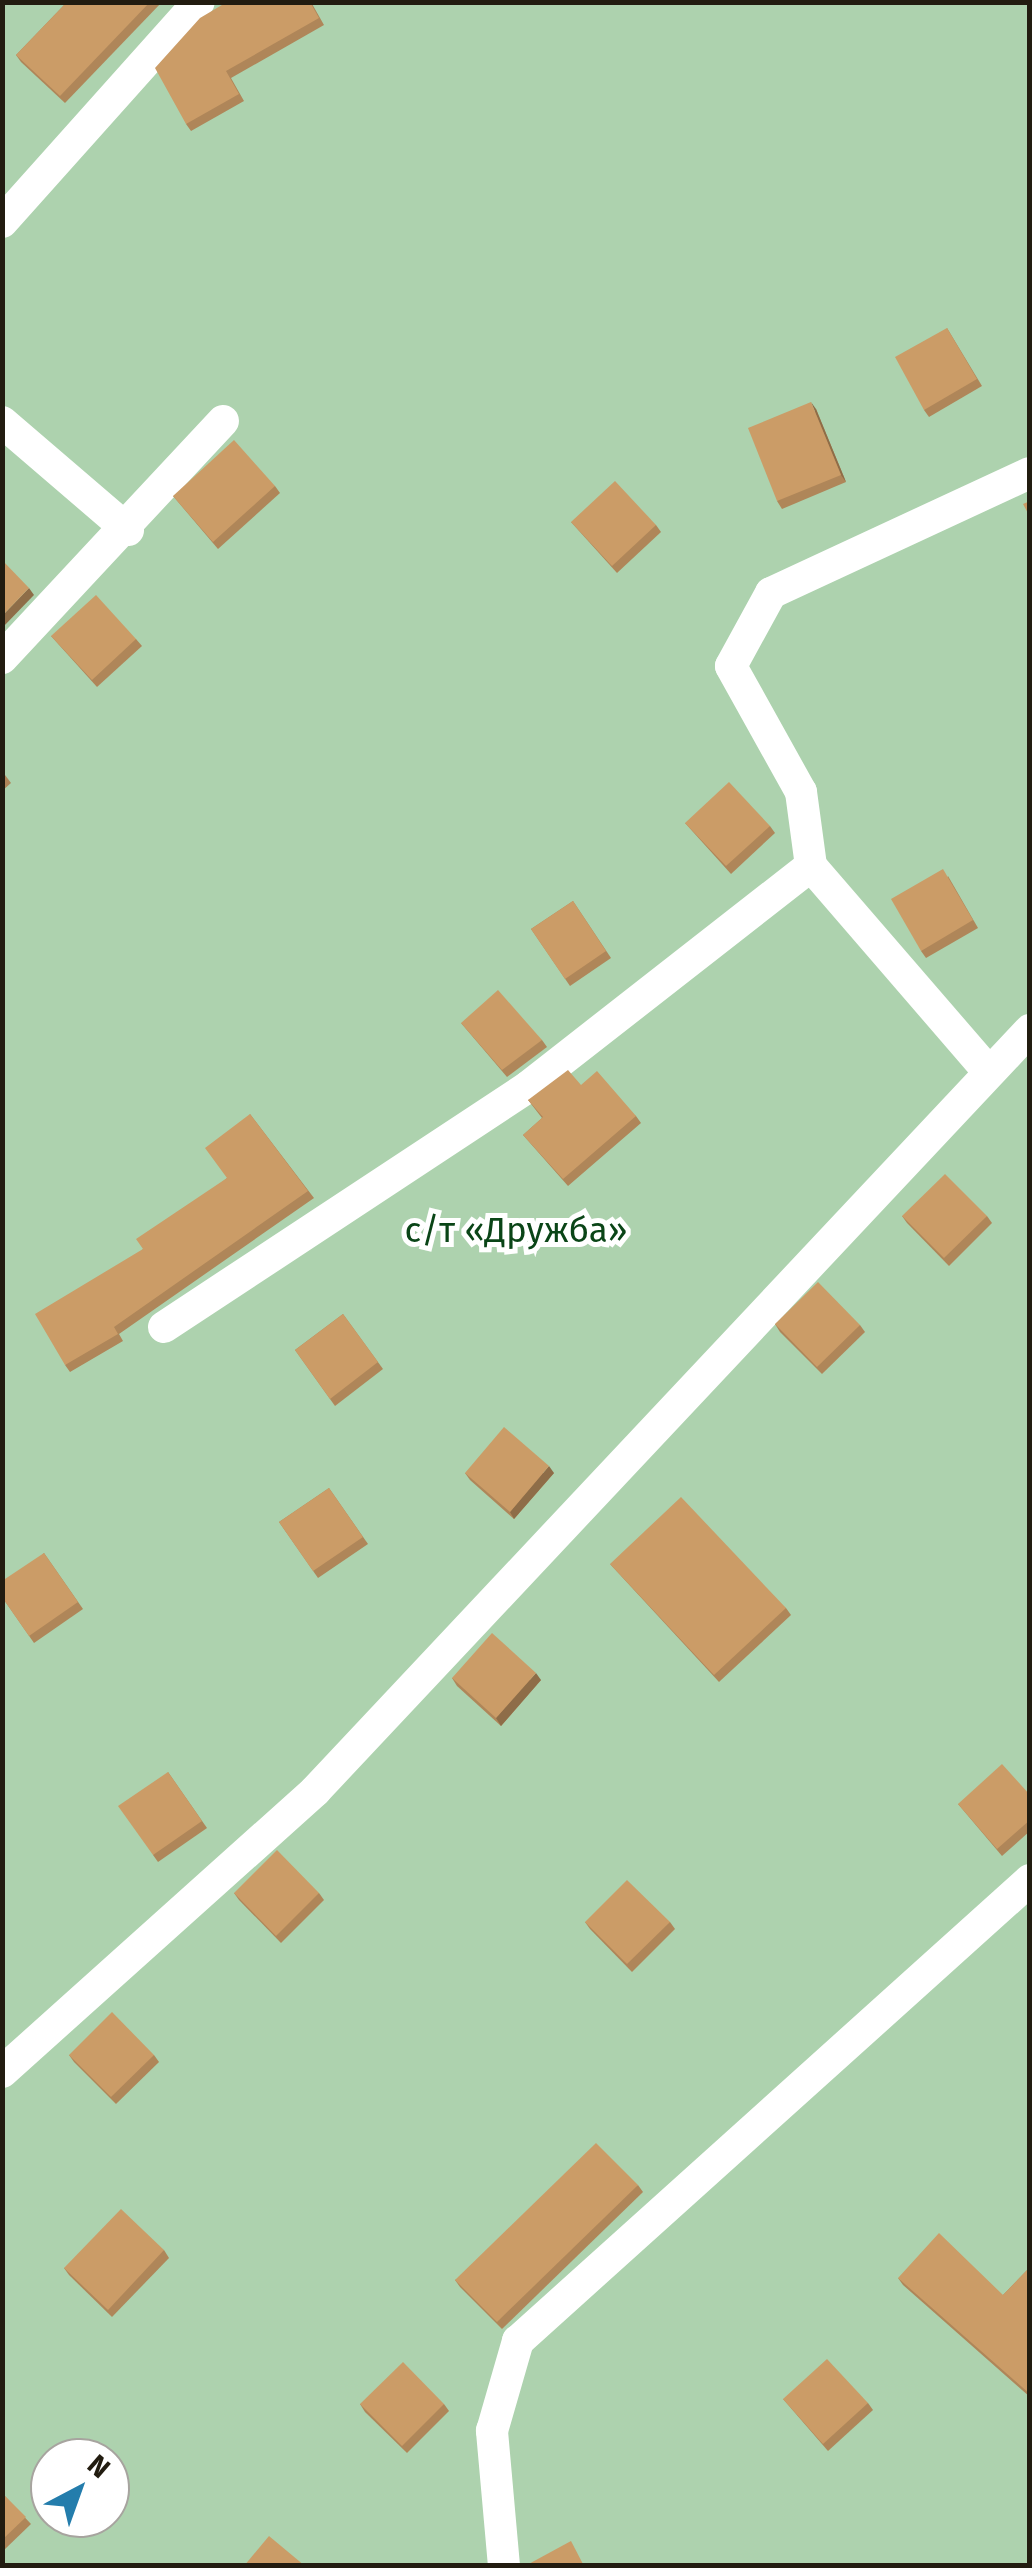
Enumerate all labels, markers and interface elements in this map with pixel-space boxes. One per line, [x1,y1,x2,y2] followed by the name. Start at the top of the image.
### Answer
[404,1209,628,1251] park label: с/т «Дружба»
[30,2438,130,2538] north arrow
[81,2448,117,2485] text: N

